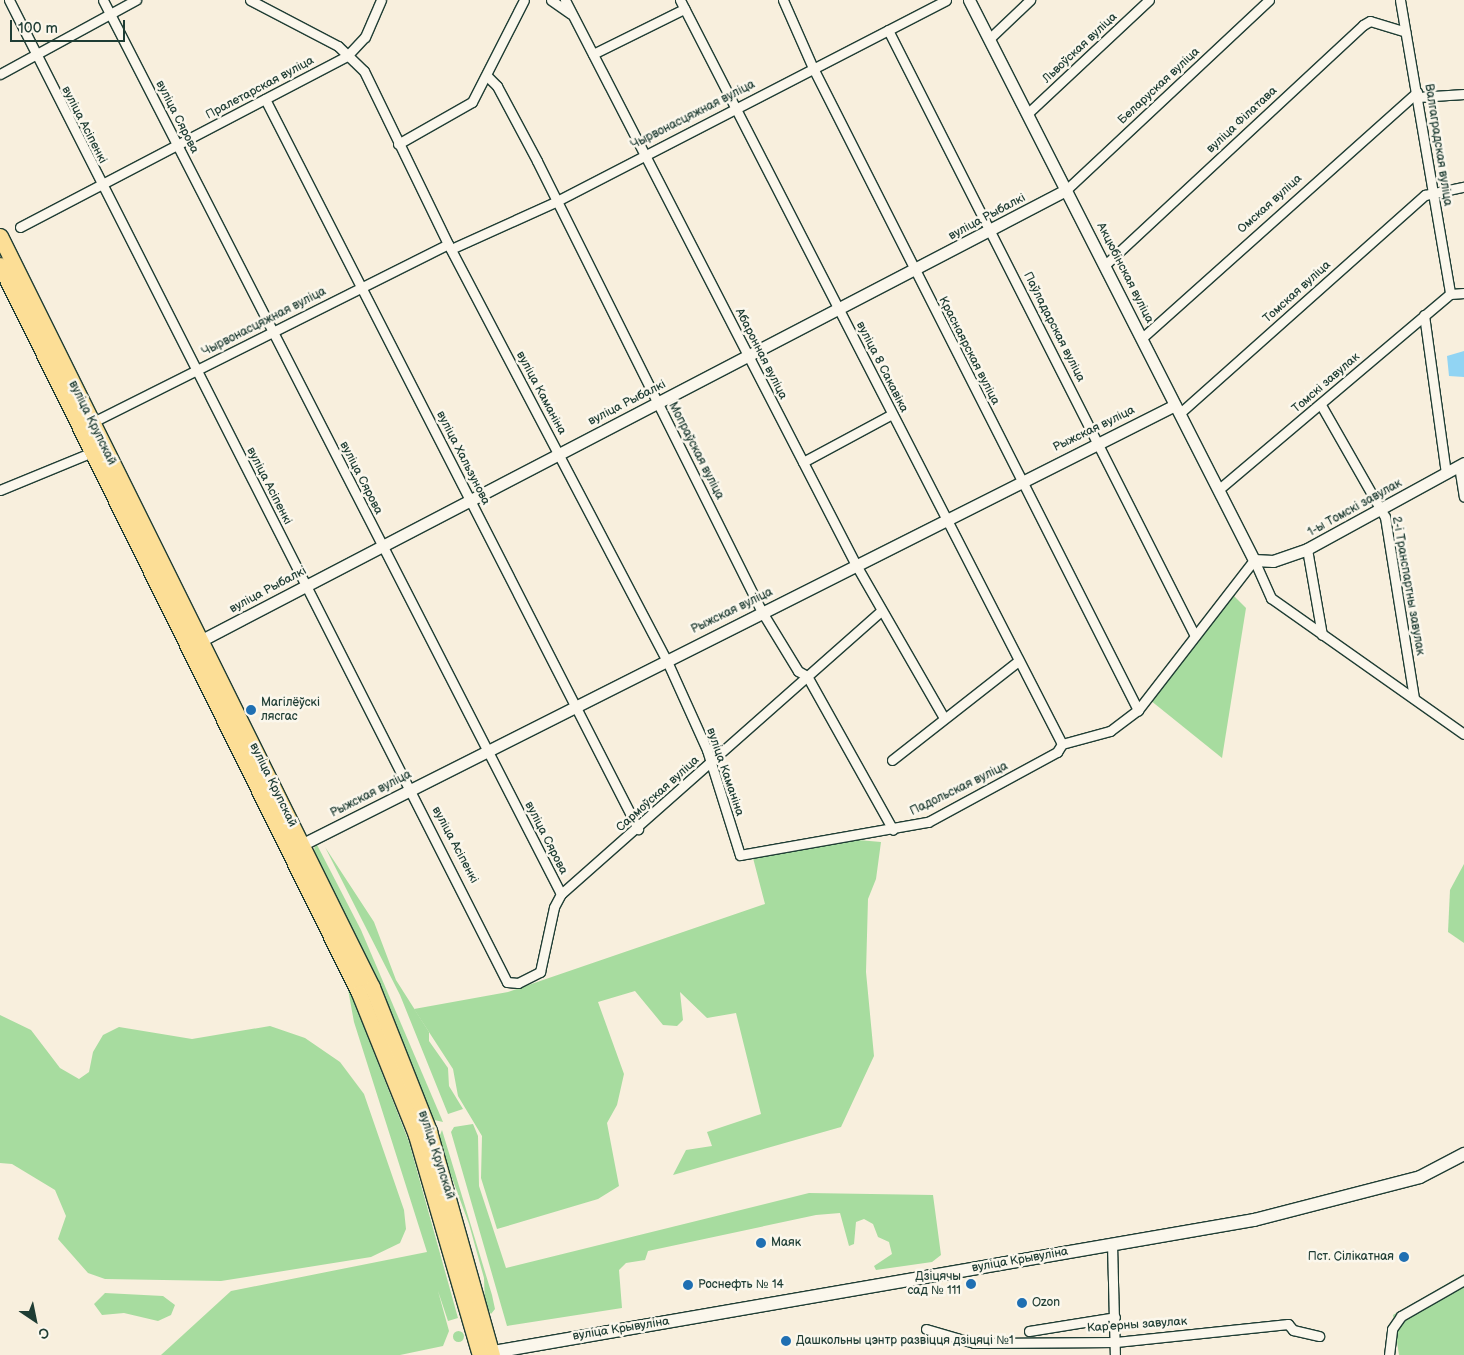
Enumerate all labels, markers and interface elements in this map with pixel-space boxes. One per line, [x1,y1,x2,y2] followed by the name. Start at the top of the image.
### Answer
[12,10,128,42] scale bar
[1040,10,1120,86] street label: Львоўская вуліца
[18,19,58,38] text: 100 m
[1115,45,1203,127] street label: Беларуская вуліца
[203,53,317,123] street label: Пралетарская вуліца
[629,77,757,153] street label: Чырвонасцяжная вуліца
[152,78,202,156] street label: вуліца Сярова
[1421,83,1455,207] street label: Валгаградская вуліца
[58,84,110,166] street label: вуліца Асіпенкі
[1204,84,1280,156] street label: вуліца Філатава
[1235,171,1305,237] street label: Омская вуліца
[946,191,1028,243] street label: вуліца Рыбалкі
[1093,220,1157,326] street label: Акцюбінская вуліца
[1260,258,1334,326] street label: Томская вуліца
[1020,270,1088,384] street label: Паўладарская вуліца
[200,284,328,360] street label: Чырвонасцяжная вуліца
[935,294,1003,408] street label: Краснаярская вуліца
[732,306,790,402] street label: Абаронная вуліца
[853,319,911,415] street label: вуліца 8 Сакавіка
[513,349,569,437] street label: вуліца Каманіна
[1289,350,1363,416] street label: Томскі завулак
[586,377,668,429] street label: вуліца Рыбалкі
[65,379,119,467] street label: вуліца Крупскай
[665,400,727,502] street label: Мопраўская вуліца
[1051,403,1137,455] street label: Рыжская вуліца
[433,408,493,508] street label: вуліца Хальзунова
[336,439,386,517] street label: вуліца Сярова
[243,445,295,527] street label: вуліца Асіпенкі
[1305,476,1405,540] street label: 1-ы Томскі завулак
[1389,515,1427,657] street label: 2-і Транспартны завулак
[227,564,309,616] street label: вуліца Рыбалкі
[689,585,775,637] street label: Рыжская вуліца
[261,696,320,724] place label: Магілёўскі лясгас
[245,704,257,716] marker: Магілёўскі лясгас
[703,726,747,818] street label: вуліца Каманіна
[246,741,300,829] street label: вуліца Крупскай
[614,753,702,835] street label: Сармоўская вуліца
[908,759,1010,819] street label: Падольская вуліца
[328,767,414,821] street label: Рыжская вуліца
[521,799,571,877] street label: вуліца Сярова
[429,804,481,886] street label: вуліца Асіпенкі
[415,1109,457,1201] street label: вуліца Крупскай
[771,1236,801,1250] place label: Маяк
[755,1237,767,1249] marker: Маяк
[971,1244,1069,1276] street label: вуліца Крывуліна
[1308,1250,1394,1264] place label: Пст. Сілікатная
[1398,1251,1410,1263] marker: Пст. Сілікатная
[907,1270,961,1298] place label: Дзіцячы сад № 111
[698,1278,784,1292] place label: Роснефть № 14
[965,1278,977,1290] marker: Дзіцячы сад № 111
[682,1279,694,1291] marker: Роснефть № 14
[10,1295,60,1345] north arrow
[1032,1296,1060,1310] place label: Ozon
[1016,1297,1028,1309] marker: Ozon
[572,1314,670,1344] street label: вуліца Крывуліна
[1086,1314,1188,1336] street label: Карʼерны завулак
[35,1323,52,1343] text: С
[796,1334,1014,1348] place label: Дашкольны цэнтр развіцця дзіцяці №1
[780,1335,792,1347] marker: Дашкольны цэнтр развіцця дзіцяці №1

